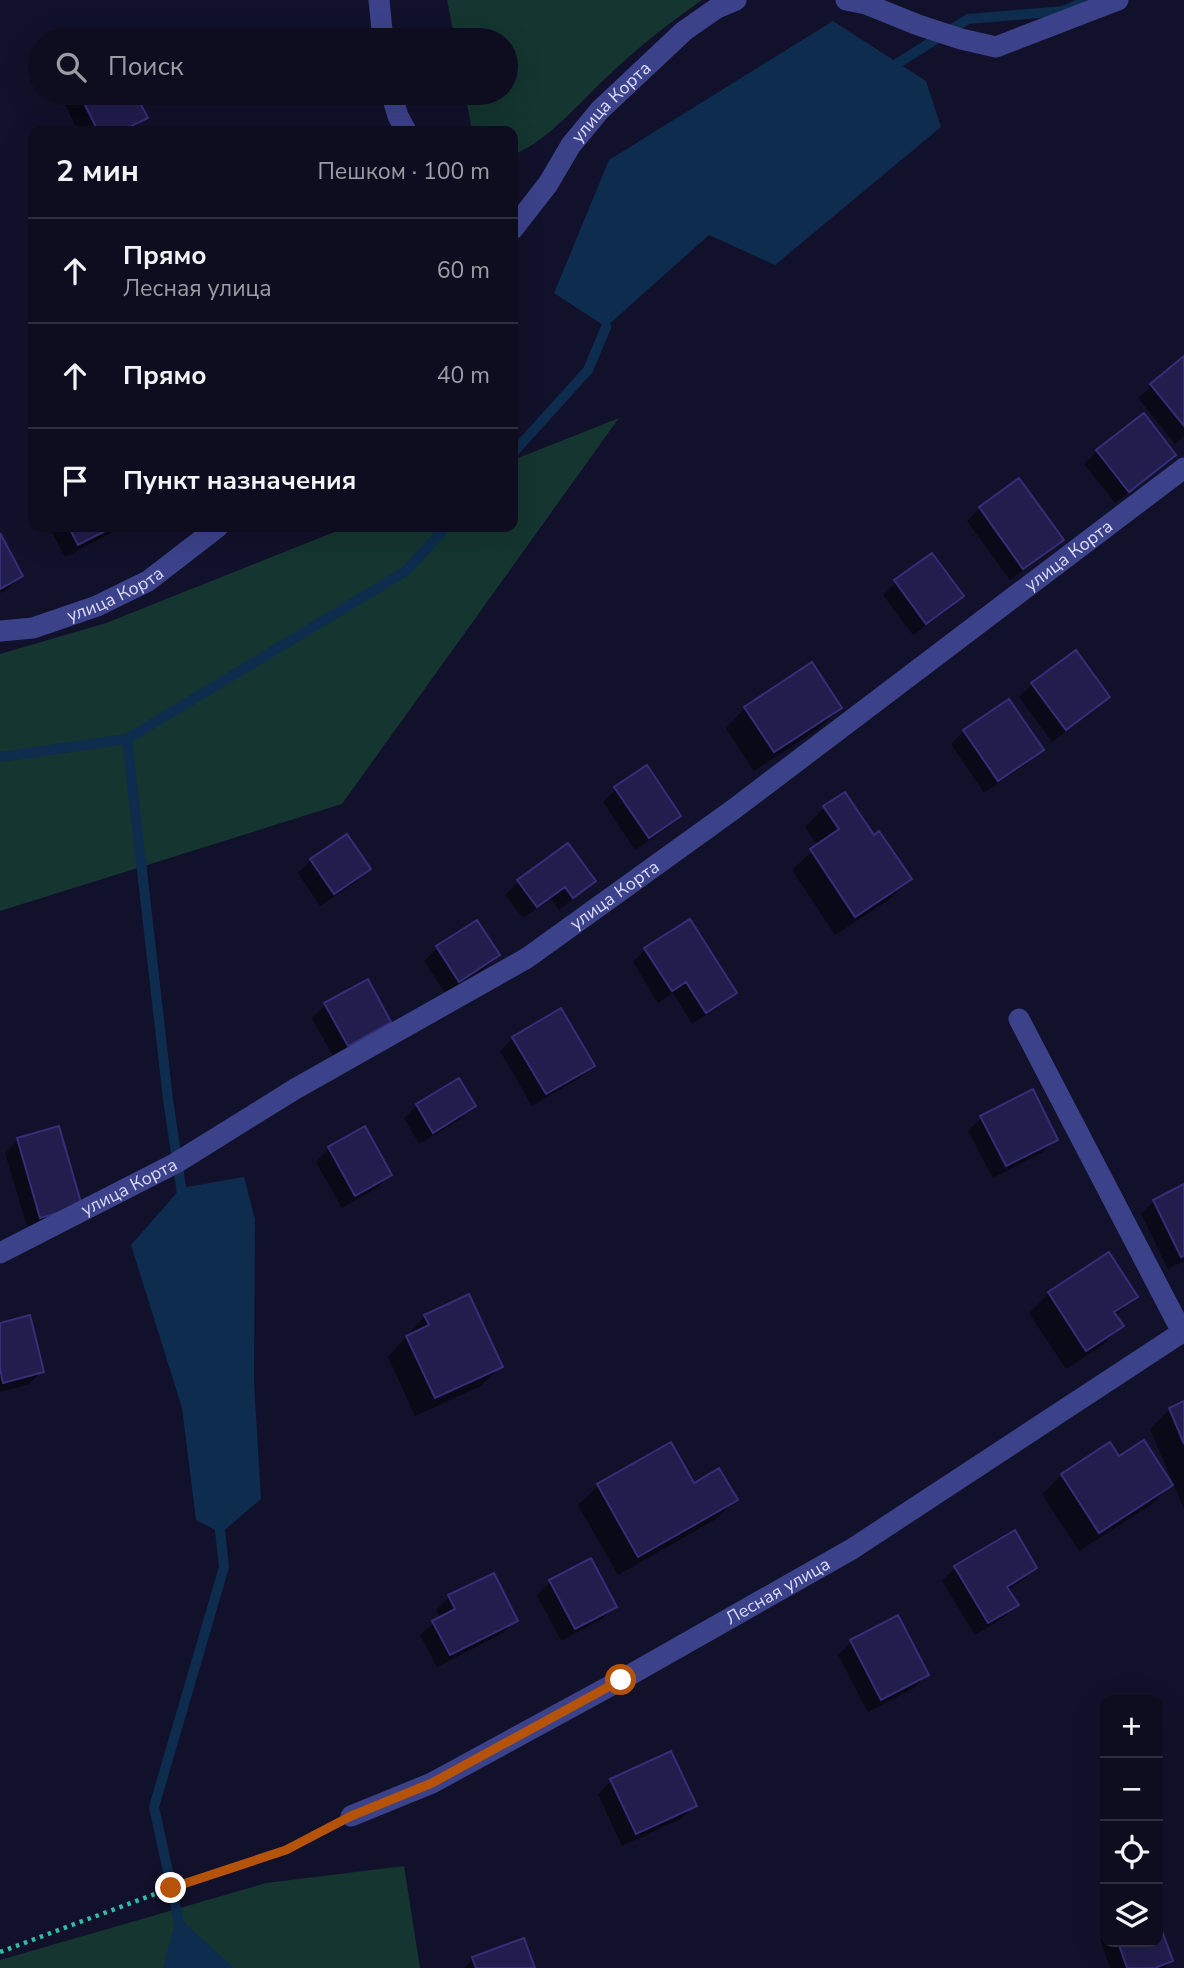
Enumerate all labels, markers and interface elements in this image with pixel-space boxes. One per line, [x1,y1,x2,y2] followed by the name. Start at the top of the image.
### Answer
[28,28,518,105] search box
[52,48,90,86] icon: search
[108,49,184,84] text: Поиск
[566,56,656,148] street label: улица Корта
[56,151,139,192] text: 2 мин
[317,156,490,187] text: Пешком · 100 m
[123,238,207,273] text: Прямо
[56,252,94,290] icon: ahead
[437,255,490,286] text: 60 m
[123,273,272,304] text: Лесная улица
[56,357,94,395] icon: ahead
[123,358,207,393] text: Прямо
[437,360,490,391] text: 40 m
[56,462,94,500] icon: arrive
[123,463,356,498] text: Пункт назначения
[1019,514,1118,597] street label: улица Корта
[64,561,169,628] street label: улица Корта
[565,855,664,935] street label: улица Корта
[77,1152,181,1222] street label: улица Корта
[721,1552,834,1630] street label: Лесная улица
[605,1664,636,1695] route start
[1100,1695,1163,1947] map controls
[1100,1695,1163,1758] button: +
[1100,1758,1163,1821] button: −
[1100,1821,1163,1884] button: locate
[155,1872,186,1903] route end
[1100,1884,1163,1947] button: layers

